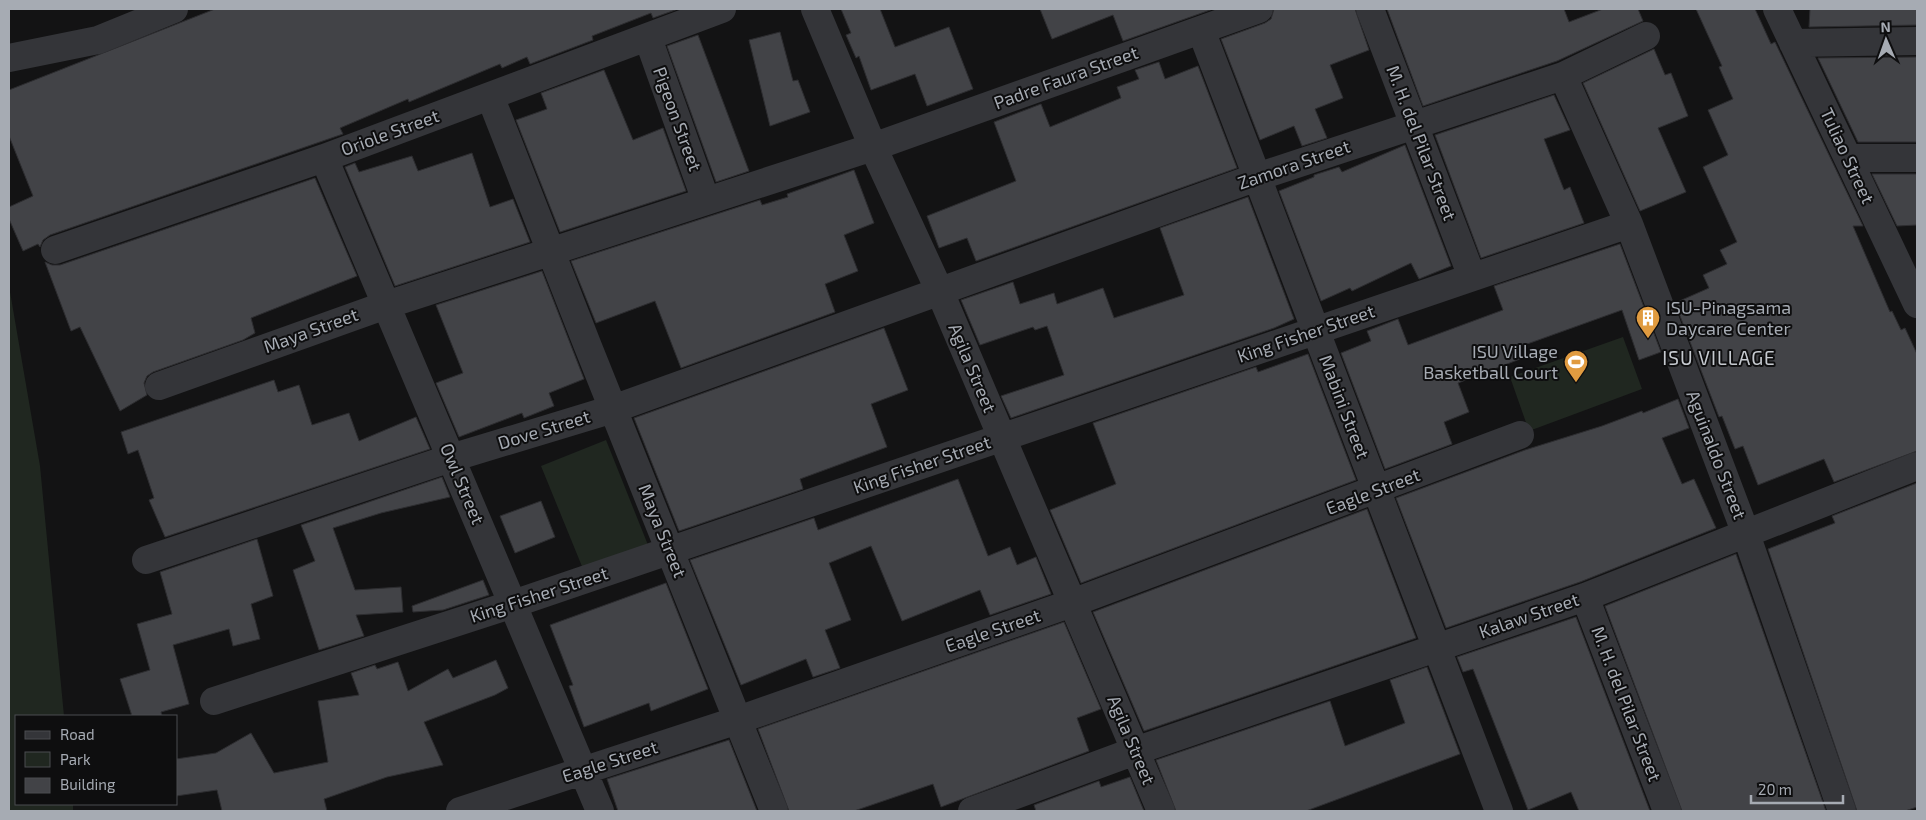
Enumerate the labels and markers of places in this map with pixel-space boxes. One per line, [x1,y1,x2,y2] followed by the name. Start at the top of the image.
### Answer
[1666,296,1791,339] place label: ISU-Pinagsama Daycare Center
[1635,305,1661,339] building icon: ISU-Pinagsama Daycare Center
[1423,340,1558,383] place label: ISU Village Basketball Court
[1563,349,1589,383] sports icon: ISU Village Basketball Court

